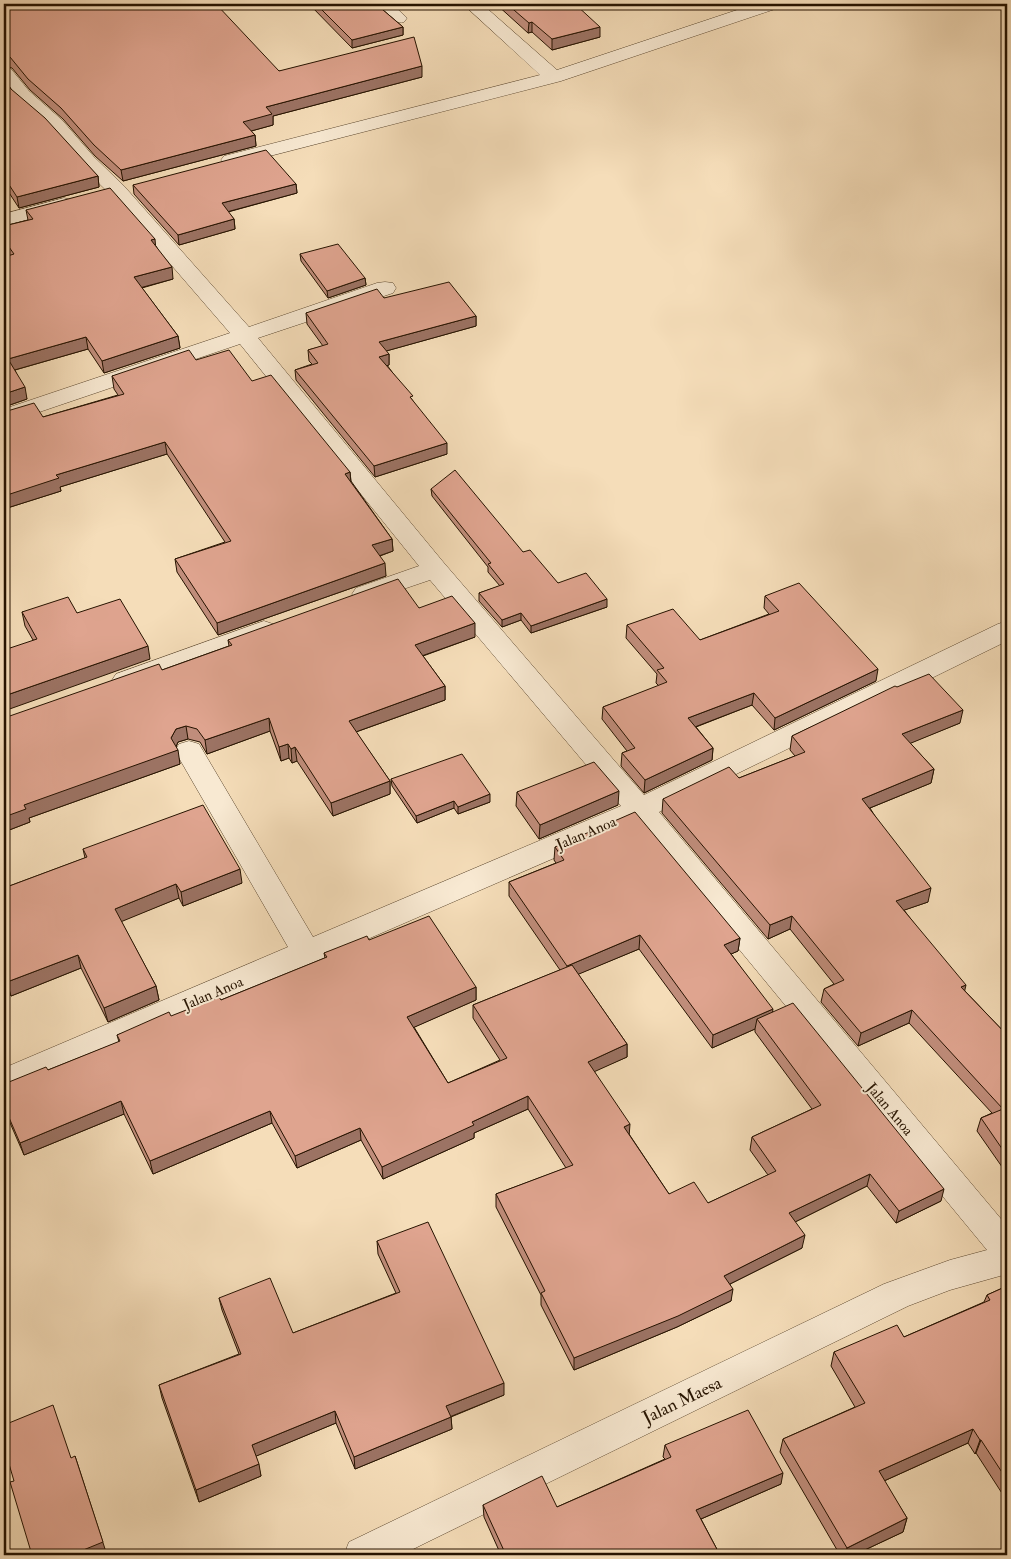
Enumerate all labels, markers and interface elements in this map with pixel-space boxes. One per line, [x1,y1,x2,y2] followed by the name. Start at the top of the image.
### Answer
[552,812,620,856] street label: Jalan Anoa
[179,972,247,1016] street label: Jalan Anoa
[861,1078,918,1141] street label: Jalan Anoa
[638,1371,726,1430] street label: Jalan Maesa

